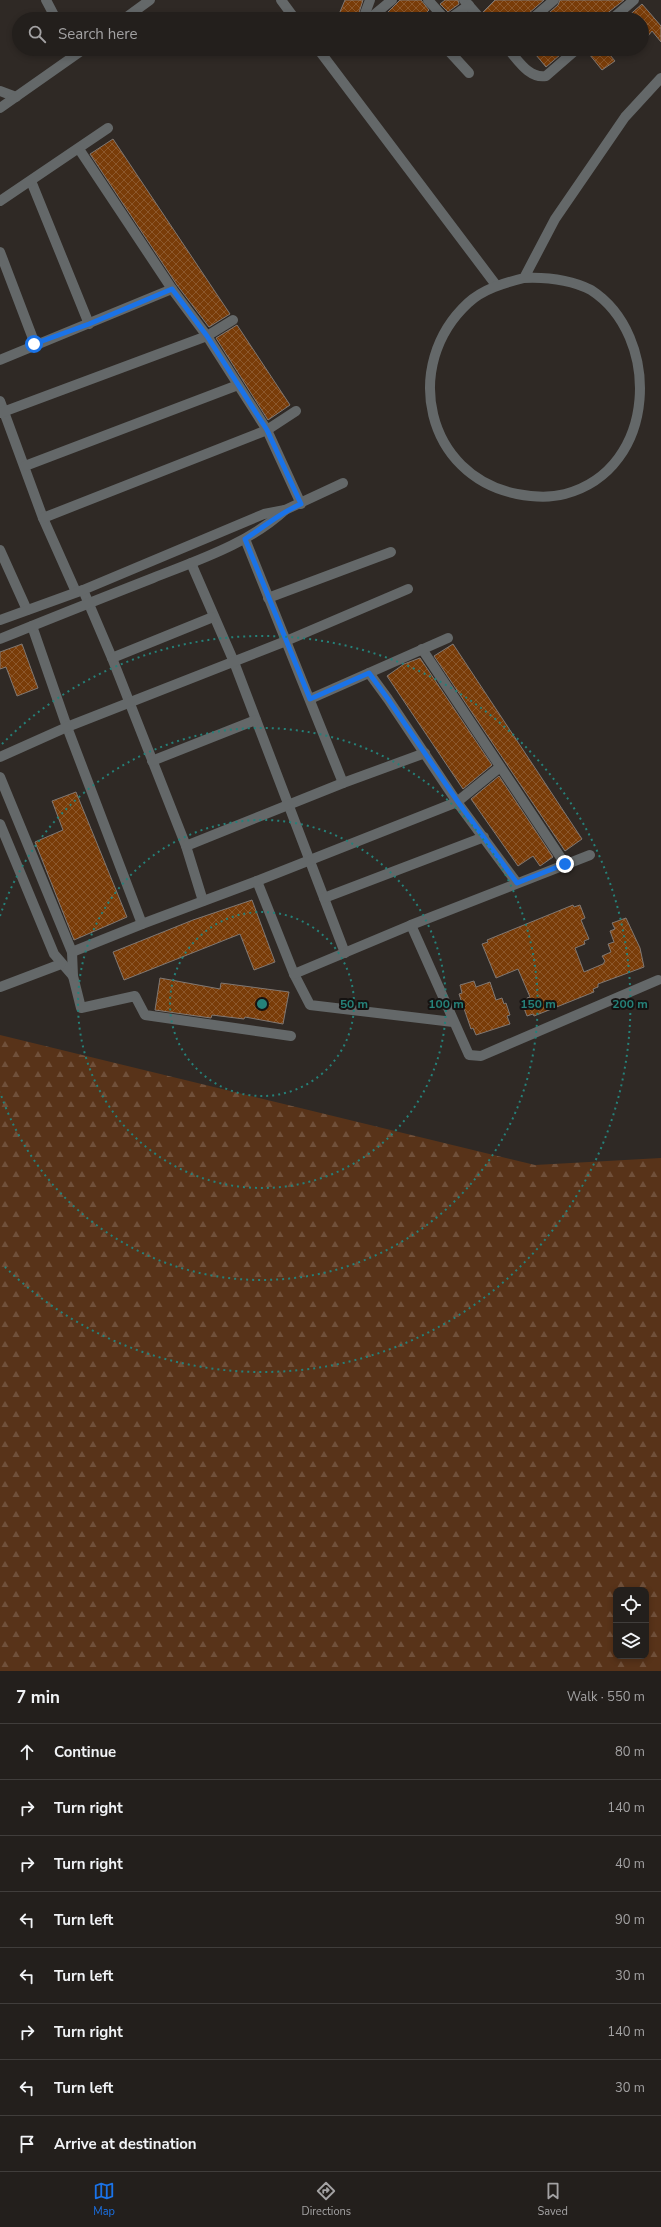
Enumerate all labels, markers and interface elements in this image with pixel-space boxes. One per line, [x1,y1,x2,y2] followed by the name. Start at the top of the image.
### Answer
[12,12,649,56] search box
[26,23,48,45] icon: search
[58,24,138,44] text: Search here
[25,335,43,353] route start
[556,855,574,873] route end
[340,996,368,1012] text: 50 m
[428,996,464,1012] text: 100 m
[520,996,556,1012] text: 150 m
[612,996,648,1012] text: 200 m
[255,997,269,1011] centre of rings
[613,1587,649,1659] map controls
[613,1587,649,1623] button: locate
[613,1623,649,1659] button: layers
[16,1686,60,1709] text: 7 min
[567,1688,645,1706] text: Walk · 550 m
[16,1741,38,1763] icon: ahead
[54,1742,116,1762] text: Continue
[615,1743,645,1761] text: 80 m
[16,1797,38,1819] icon: right
[54,1798,123,1818] text: Turn right
[607,1799,645,1817] text: 140 m
[16,1853,38,1875] icon: right
[54,1854,123,1874] text: Turn right
[615,1855,645,1873] text: 40 m
[16,1909,38,1931] icon: left
[54,1910,113,1930] text: Turn left
[615,1911,645,1929] text: 90 m
[16,1965,38,1987] icon: left
[54,1966,113,1986] text: Turn left
[615,1967,645,1985] text: 30 m
[16,2021,38,2043] icon: right
[54,2022,123,2042] text: Turn right
[607,2023,645,2041] text: 140 m
[16,2077,38,2099] icon: left
[54,2078,113,2098] text: Turn left
[615,2079,645,2097] text: 30 m
[16,2133,38,2155] icon: arrive
[54,2134,197,2154] text: Arrive at destination
[93,2180,115,2219] tab: Map
[301,2180,351,2219] tab: Directions
[537,2180,568,2219] tab: Saved

